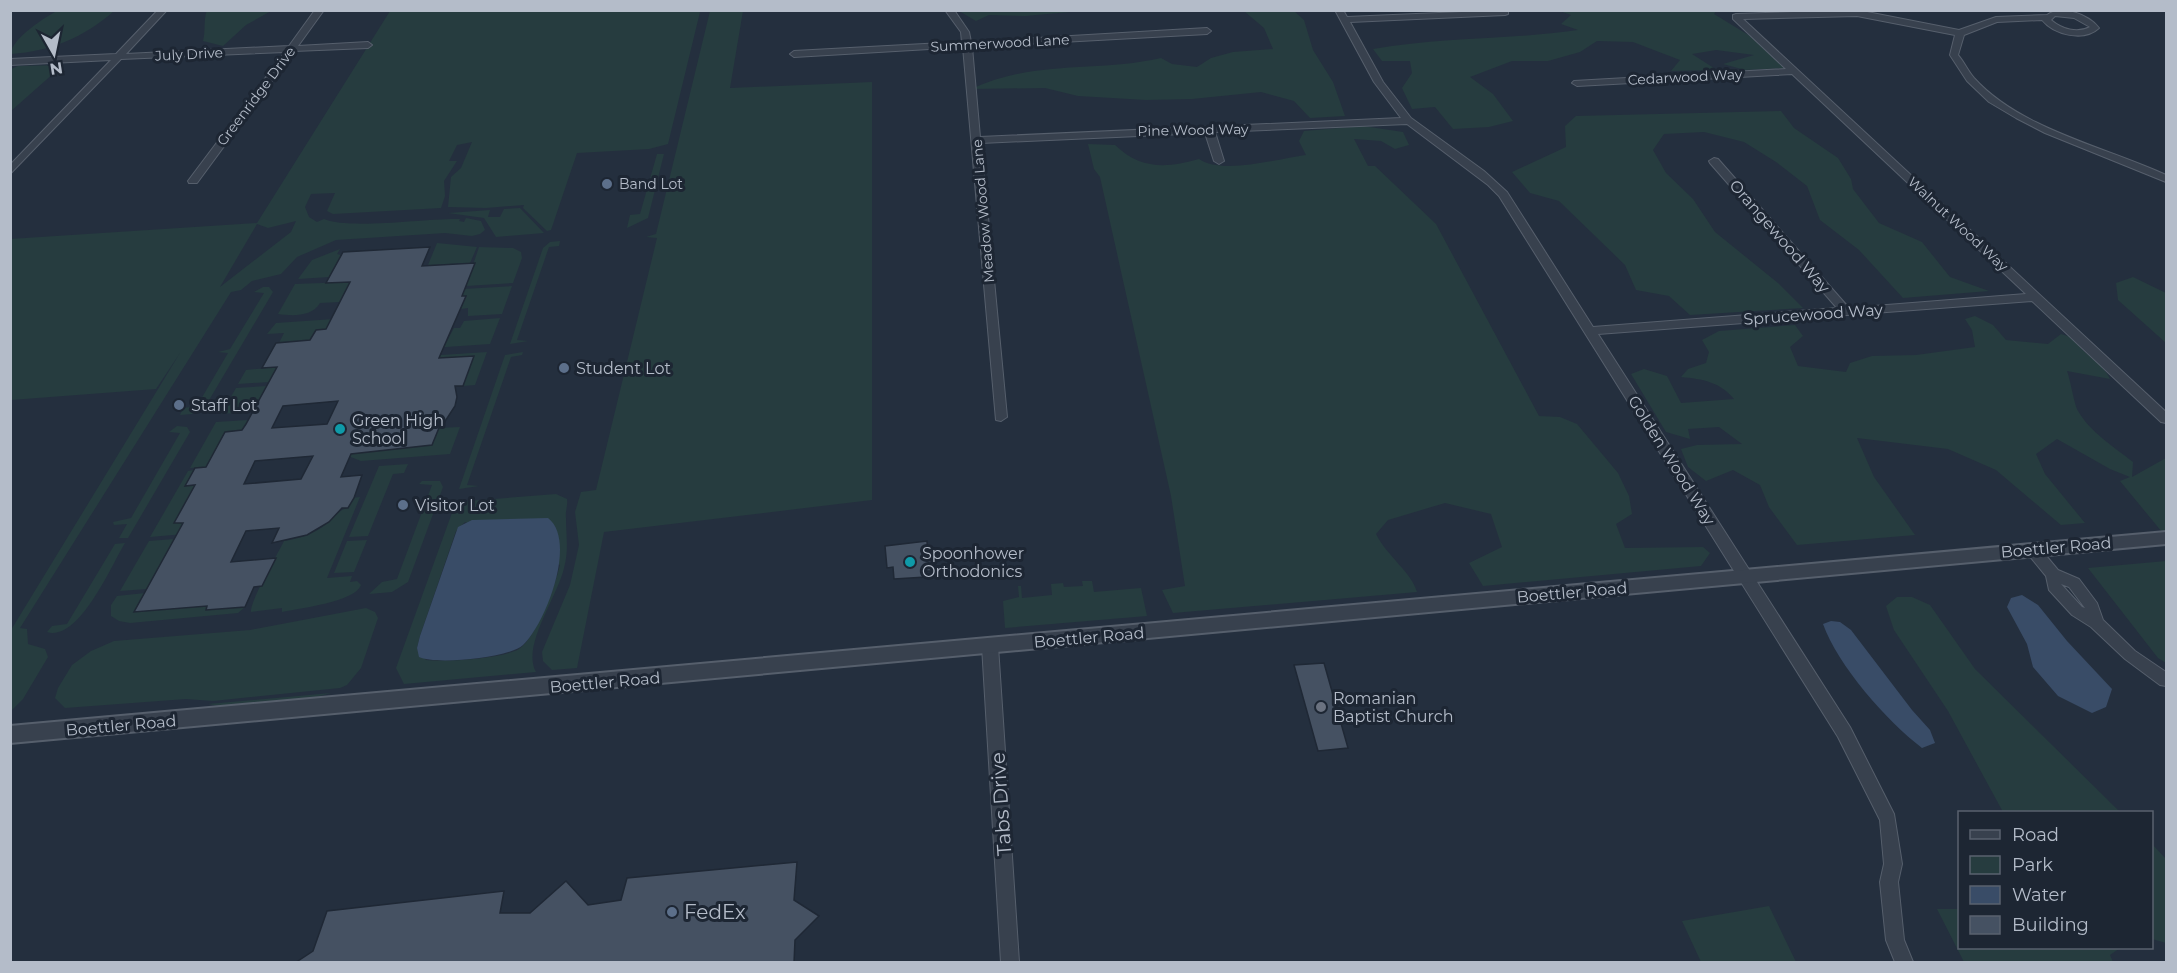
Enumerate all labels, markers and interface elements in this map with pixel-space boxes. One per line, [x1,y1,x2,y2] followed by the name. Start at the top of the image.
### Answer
[24,24,84,84] north arrow
[930,30,1070,56] street label: Summerwood Lane
[154,43,223,65] street label: July Drive
[213,43,299,149] street label: Greenridge Drive
[48,58,64,79] text: N
[1627,65,1743,89] street label: Cedarwood Way
[1137,120,1249,140] street label: Pine Wood Way
[968,139,998,283] street label: Meadow Wood Lane
[1904,173,2012,275] street label: Walnut Wood Way
[619,175,683,193] place label: Band Lot
[1725,176,1834,297] street label: Orangewood Way
[600,177,614,191] marker: Band Lot
[1743,300,1884,329] street label: Sprucewood Way
[576,359,671,378] place label: Student Lot
[557,361,571,375] marker: Student Lot
[1624,392,1719,529] street label: Golden Wood Way
[191,396,258,415] place label: Staff Lot
[172,398,186,412] marker: Staff Lot
[352,411,444,448] place label: Green High School
[333,422,347,436] marker: Green High School
[415,496,495,515] place label: Visitor Lot
[396,498,410,512] marker: Visitor Lot
[2000,533,2112,562] street label: Boettler Road
[922,544,1024,581] place label: Spoonhower Orthodonics
[903,555,917,569] marker: Spoonhower Orthodonics
[1516,578,1628,607] street label: Boettler Road
[1033,623,1145,652] street label: Boettler Road
[549,668,661,697] street label: Boettler Road
[1333,689,1453,726] place label: Romanian Baptist Church
[1314,700,1328,714] marker: Romanian Baptist Church
[65,711,177,740] street label: Boettler Road
[985,751,1017,857] street label: Tabs Drive
[1958,811,2153,949] legend
[2012,824,2059,846] text: Road
[2012,854,2053,876] text: Park
[2012,884,2067,906] text: Water
[684,900,746,924] place label: FedEx
[665,905,679,919] marker: FedEx
[2012,914,2089,936] text: Building

